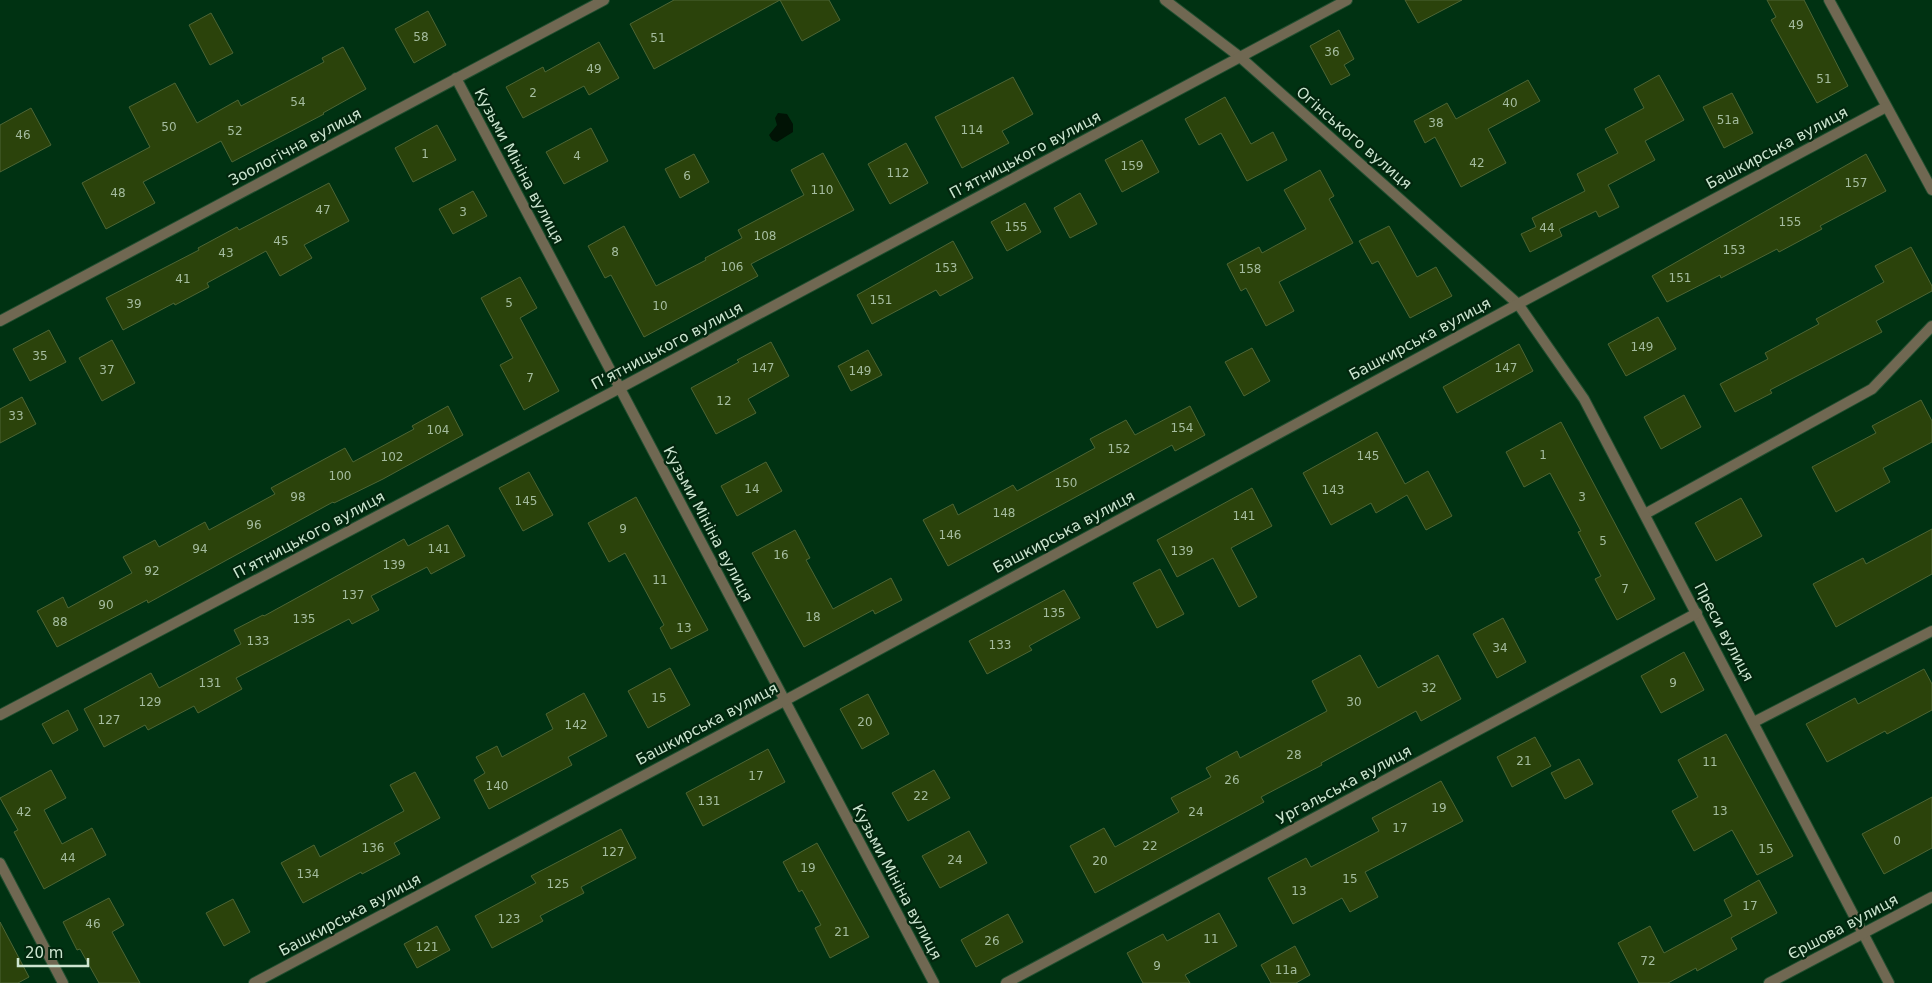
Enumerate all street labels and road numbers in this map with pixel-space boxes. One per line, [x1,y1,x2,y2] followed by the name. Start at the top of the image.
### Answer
[1293,83,1415,193] street label: Огінського вулиця
[470,85,568,247] street label: Кузьми Мініна вулиця
[1703,103,1851,193] street label: Башкирська вулиця
[226,104,364,190] street label: Зоологічна вулиця
[946,107,1104,203] street label: П’ятницького вулиця
[1346,294,1494,384] street label: Башкирська вулиця
[588,298,746,394] street label: П’ятницького вулиця
[659,443,757,605] street label: Кузьми Мініна вулиця
[230,487,388,583] street label: П’ятницького вулиця
[990,487,1138,577] street label: Башкирська вулиця
[1690,580,1758,684] street label: Преси вулиця
[633,679,781,769] street label: Башкирська вулиця
[1273,742,1415,828] street label: Ургальська вулиця
[848,801,946,963] street label: Кузьми Мініна вулиця
[276,870,424,960] street label: Башкирська вулиця
[1785,890,1901,964] street label: Єршова вулиця

